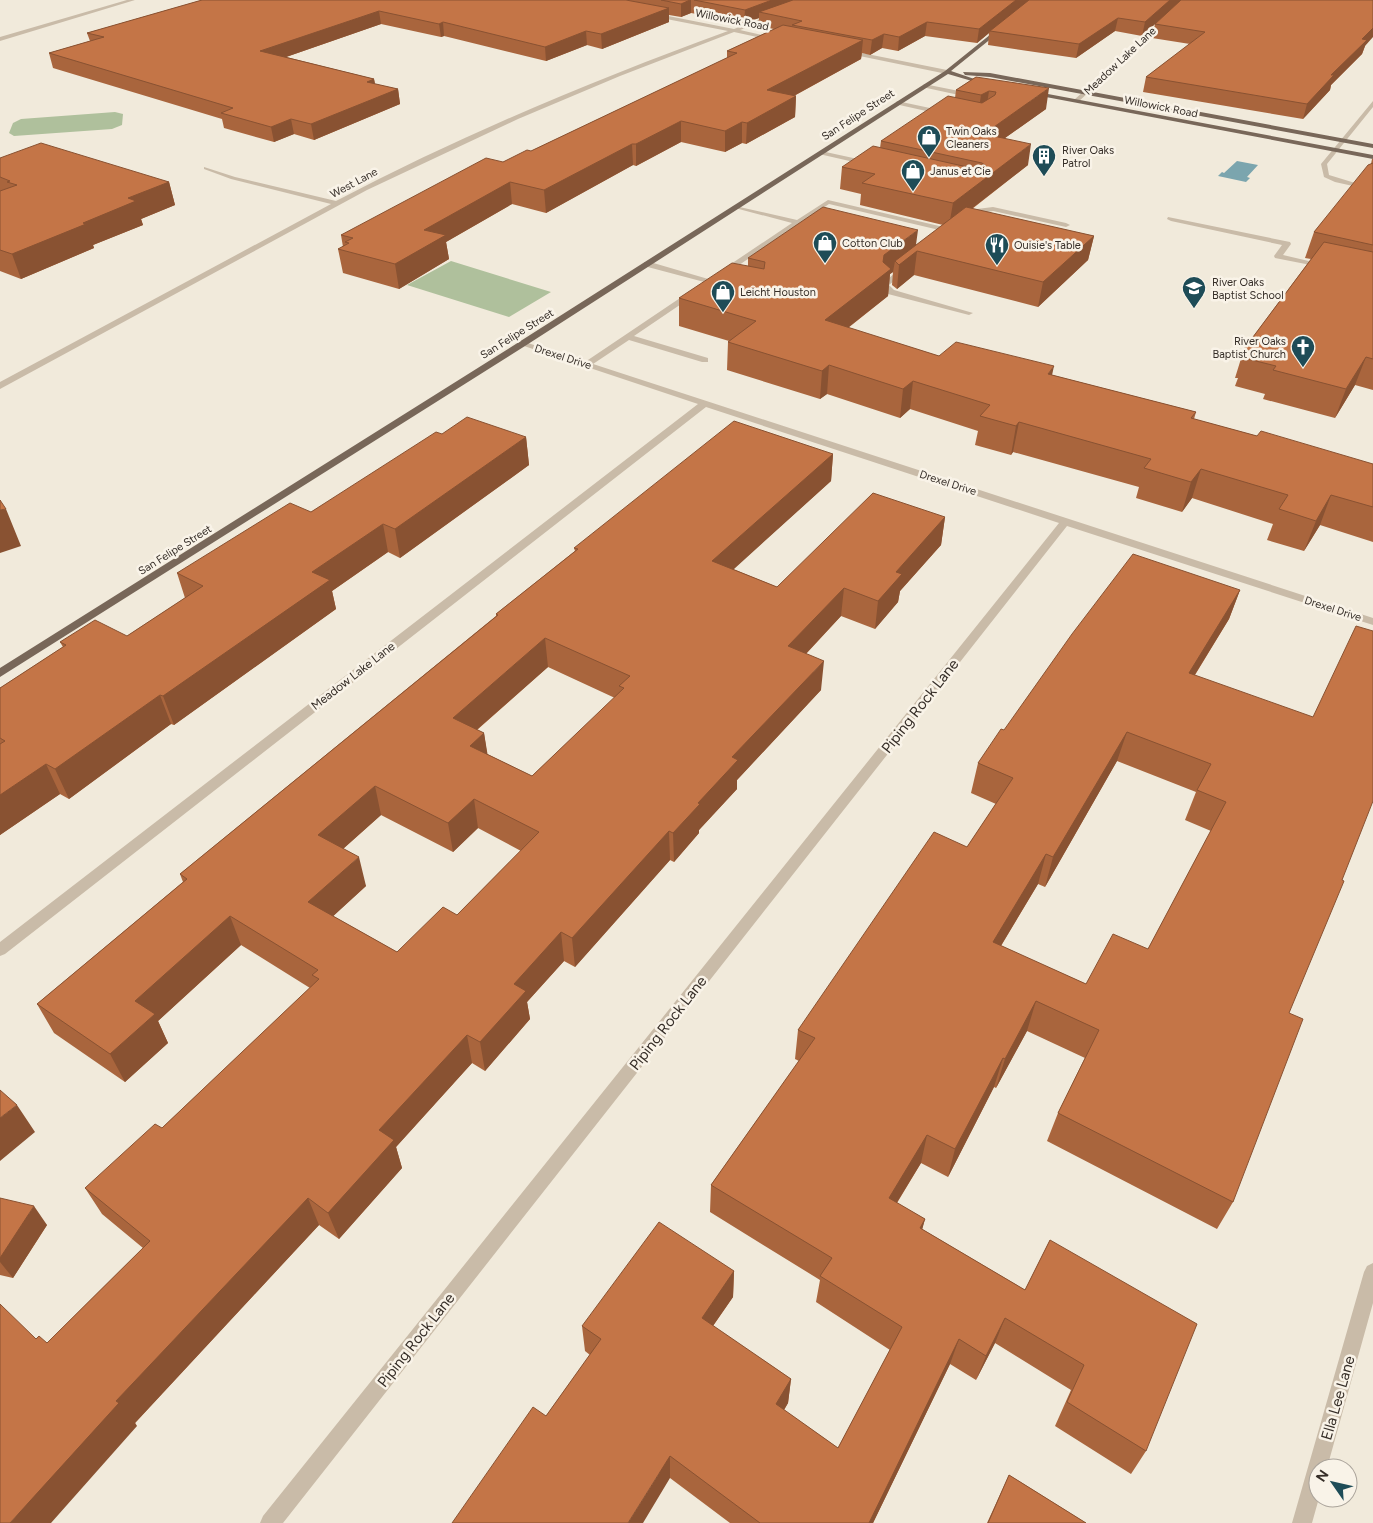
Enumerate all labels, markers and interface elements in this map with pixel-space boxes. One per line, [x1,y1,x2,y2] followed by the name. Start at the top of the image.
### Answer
[694,6,770,34] street label: Willowick Road
[1081,24,1159,98] street label: Meadow Lake Lane
[819,87,897,143] street label: San Felipe Street
[1123,93,1199,121] street label: Willowick Road
[916,124,942,158] shop icon: Twin Oaks Cleaners
[946,125,997,151] place label: Twin Oaks Cleaners
[1031,143,1057,177] building icon: River Oaks Patrol
[1062,144,1114,170] place label: River Oaks Patrol
[900,158,926,192] shop icon: Janus et Cie
[328,165,380,201] street label: West Lane
[930,165,991,178] place label: Janus et Cie
[812,230,838,264] shop icon: Cotton Club
[984,232,1010,266] restaurant icon: Ouisie's Table
[842,237,903,250] place label: Cotton Club
[1014,239,1081,252] place label: Ouisie's Table
[1181,275,1207,309] school or university icon: River Oaks Baptist School
[1212,276,1284,302] place label: River Oaks Baptist School
[710,279,736,313] shop icon: Leicht Houston
[740,286,816,299] place label: Leicht Houston
[478,306,556,362] street label: San Felipe Street
[1290,334,1316,368] church icon: River Oaks Baptist Church
[1212,335,1286,361] place label: River Oaks Baptist Church
[533,342,593,372] street label: Drexel Drive
[918,468,978,498] street label: Drexel Drive
[136,522,214,578] street label: San Felipe Street
[1303,594,1363,624] street label: Drexel Drive
[308,639,398,713] street label: Meadow Lake Lane
[878,655,962,757] street label: Piping Rock Lane
[626,972,710,1074] street label: Piping Rock Lane
[374,1289,458,1391] street label: Piping Rock Lane
[1317,1354,1359,1442] street label: Ella Lee Lane
[1308,1458,1358,1508] north arrow
[1313,1467,1333,1485] text: N

